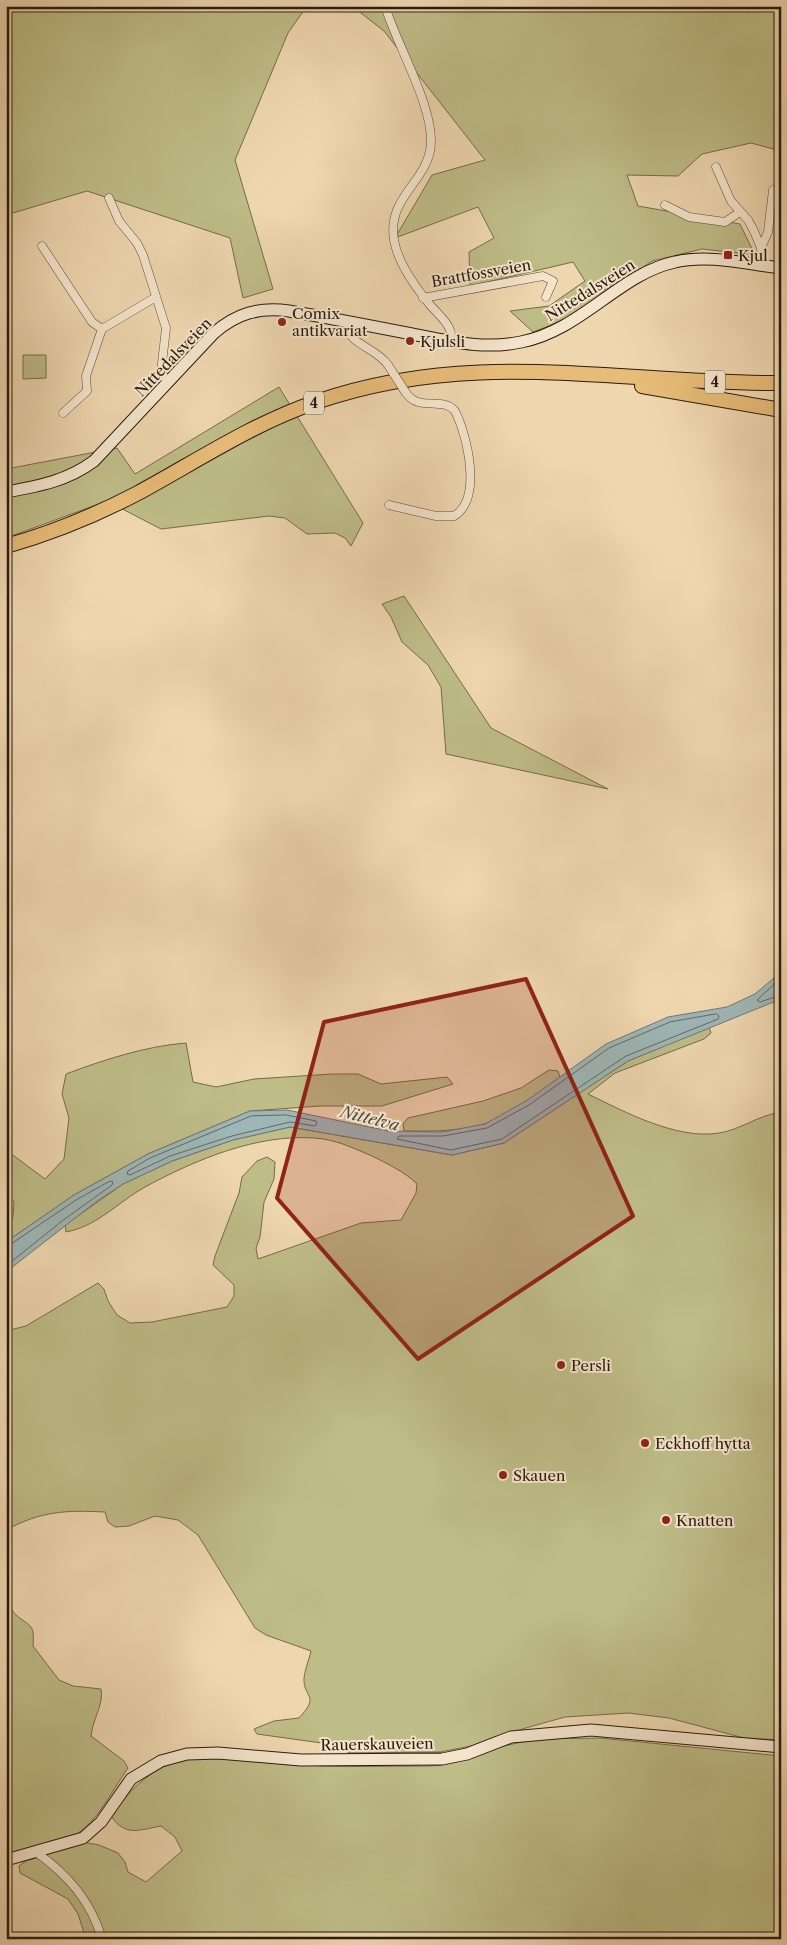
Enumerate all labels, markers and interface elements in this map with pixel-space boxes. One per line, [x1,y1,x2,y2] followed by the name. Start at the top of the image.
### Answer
[738,246,768,265] place label: Kjul
[722,249,734,261] marker: Kjul
[430,255,533,291] street label: Brattfossveien
[542,255,639,325] street label: Nittedalsveien
[292,304,368,340] place label: Comix antikvariat
[131,313,216,400] street label: Nittedalsveien
[276,316,288,328] marker: Comix antikvariat
[420,332,466,351] place label: Kjulsli
[404,335,416,347] marker: Kjulsli
[705,371,725,394] road number: 4
[304,392,324,414] road number: 4
[336,1101,402,1135] water label: Nittelva
[571,1356,611,1375] place label: Persli
[555,1359,567,1371] marker: Persli
[655,1434,751,1453] place label: Eckhoff hytta
[639,1437,651,1449] marker: Eckhoff hytta
[513,1466,566,1485] place label: Skauen
[497,1469,509,1481] marker: Skauen
[676,1511,734,1530] place label: Knatten
[660,1514,672,1526] marker: Knatten
[320,1734,434,1754] street label: Rauerskauveien

